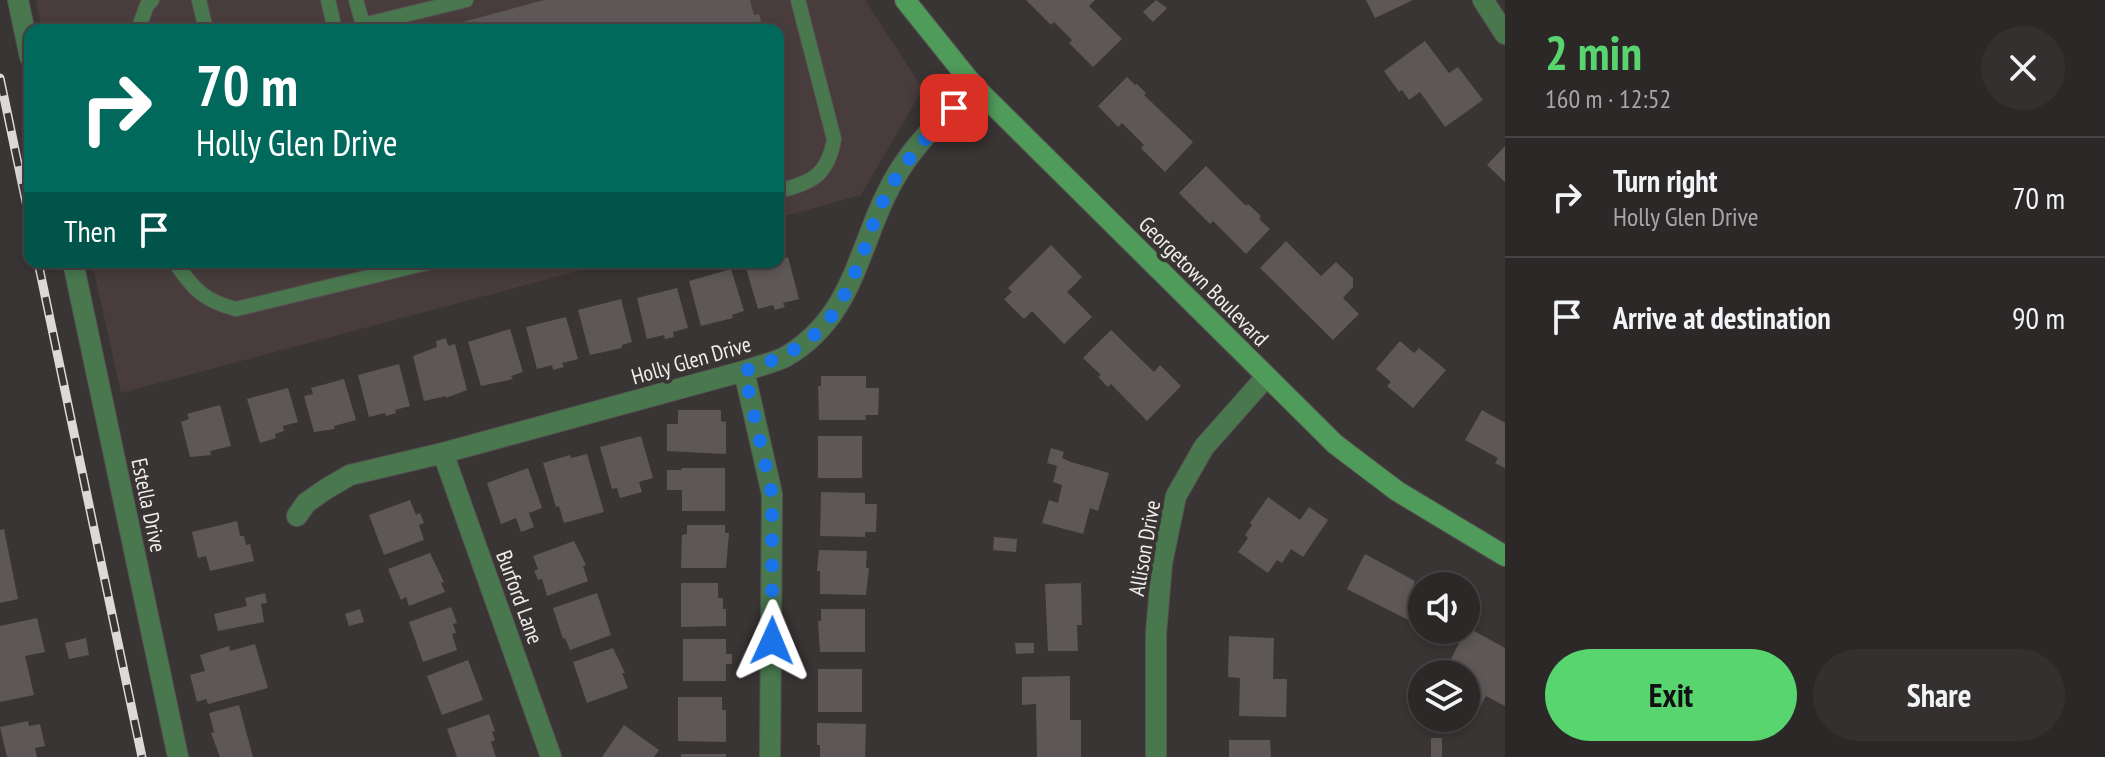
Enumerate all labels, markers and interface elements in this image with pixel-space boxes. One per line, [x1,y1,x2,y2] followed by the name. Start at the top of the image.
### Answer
[1545,21,1642,83] text: 2 min
[1981,26,2065,110] button: close
[196,49,298,121] text: 70 m
[64,56,168,160] icon: right
[920,74,988,142] pin
[1545,82,1671,115] text: 160 m · 12:52
[932,86,976,130] icon: arrive
[196,119,398,166] text: Holly Glen Drive
[1613,161,1717,200] text: Turn right
[1545,175,1589,219] icon: right
[2012,178,2065,217] text: 70 m
[1613,200,1759,233] text: Holly Glen Drive
[132,208,176,252] icon: arrive
[1133,210,1275,352] street label: Georgetown Boulevard
[64,211,116,250] text: Then
[1545,295,1589,339] icon: arrive
[1613,298,1831,337] text: Arrive at destination
[2012,298,2065,337] text: 90 m
[628,330,754,390] street label: Holly Glen Drive
[125,455,173,555] street label: Estella Drive
[1122,498,1166,598] street label: Allison Drive
[490,546,550,648] street label: Burford Lane
[1408,572,1480,732] map controls
[1408,572,1480,644] button: sound
[730,599,814,683] position arrow
[1545,649,1797,741] button: Exit
[1813,649,2065,741] button: Share
[1408,660,1480,732] button: layers

